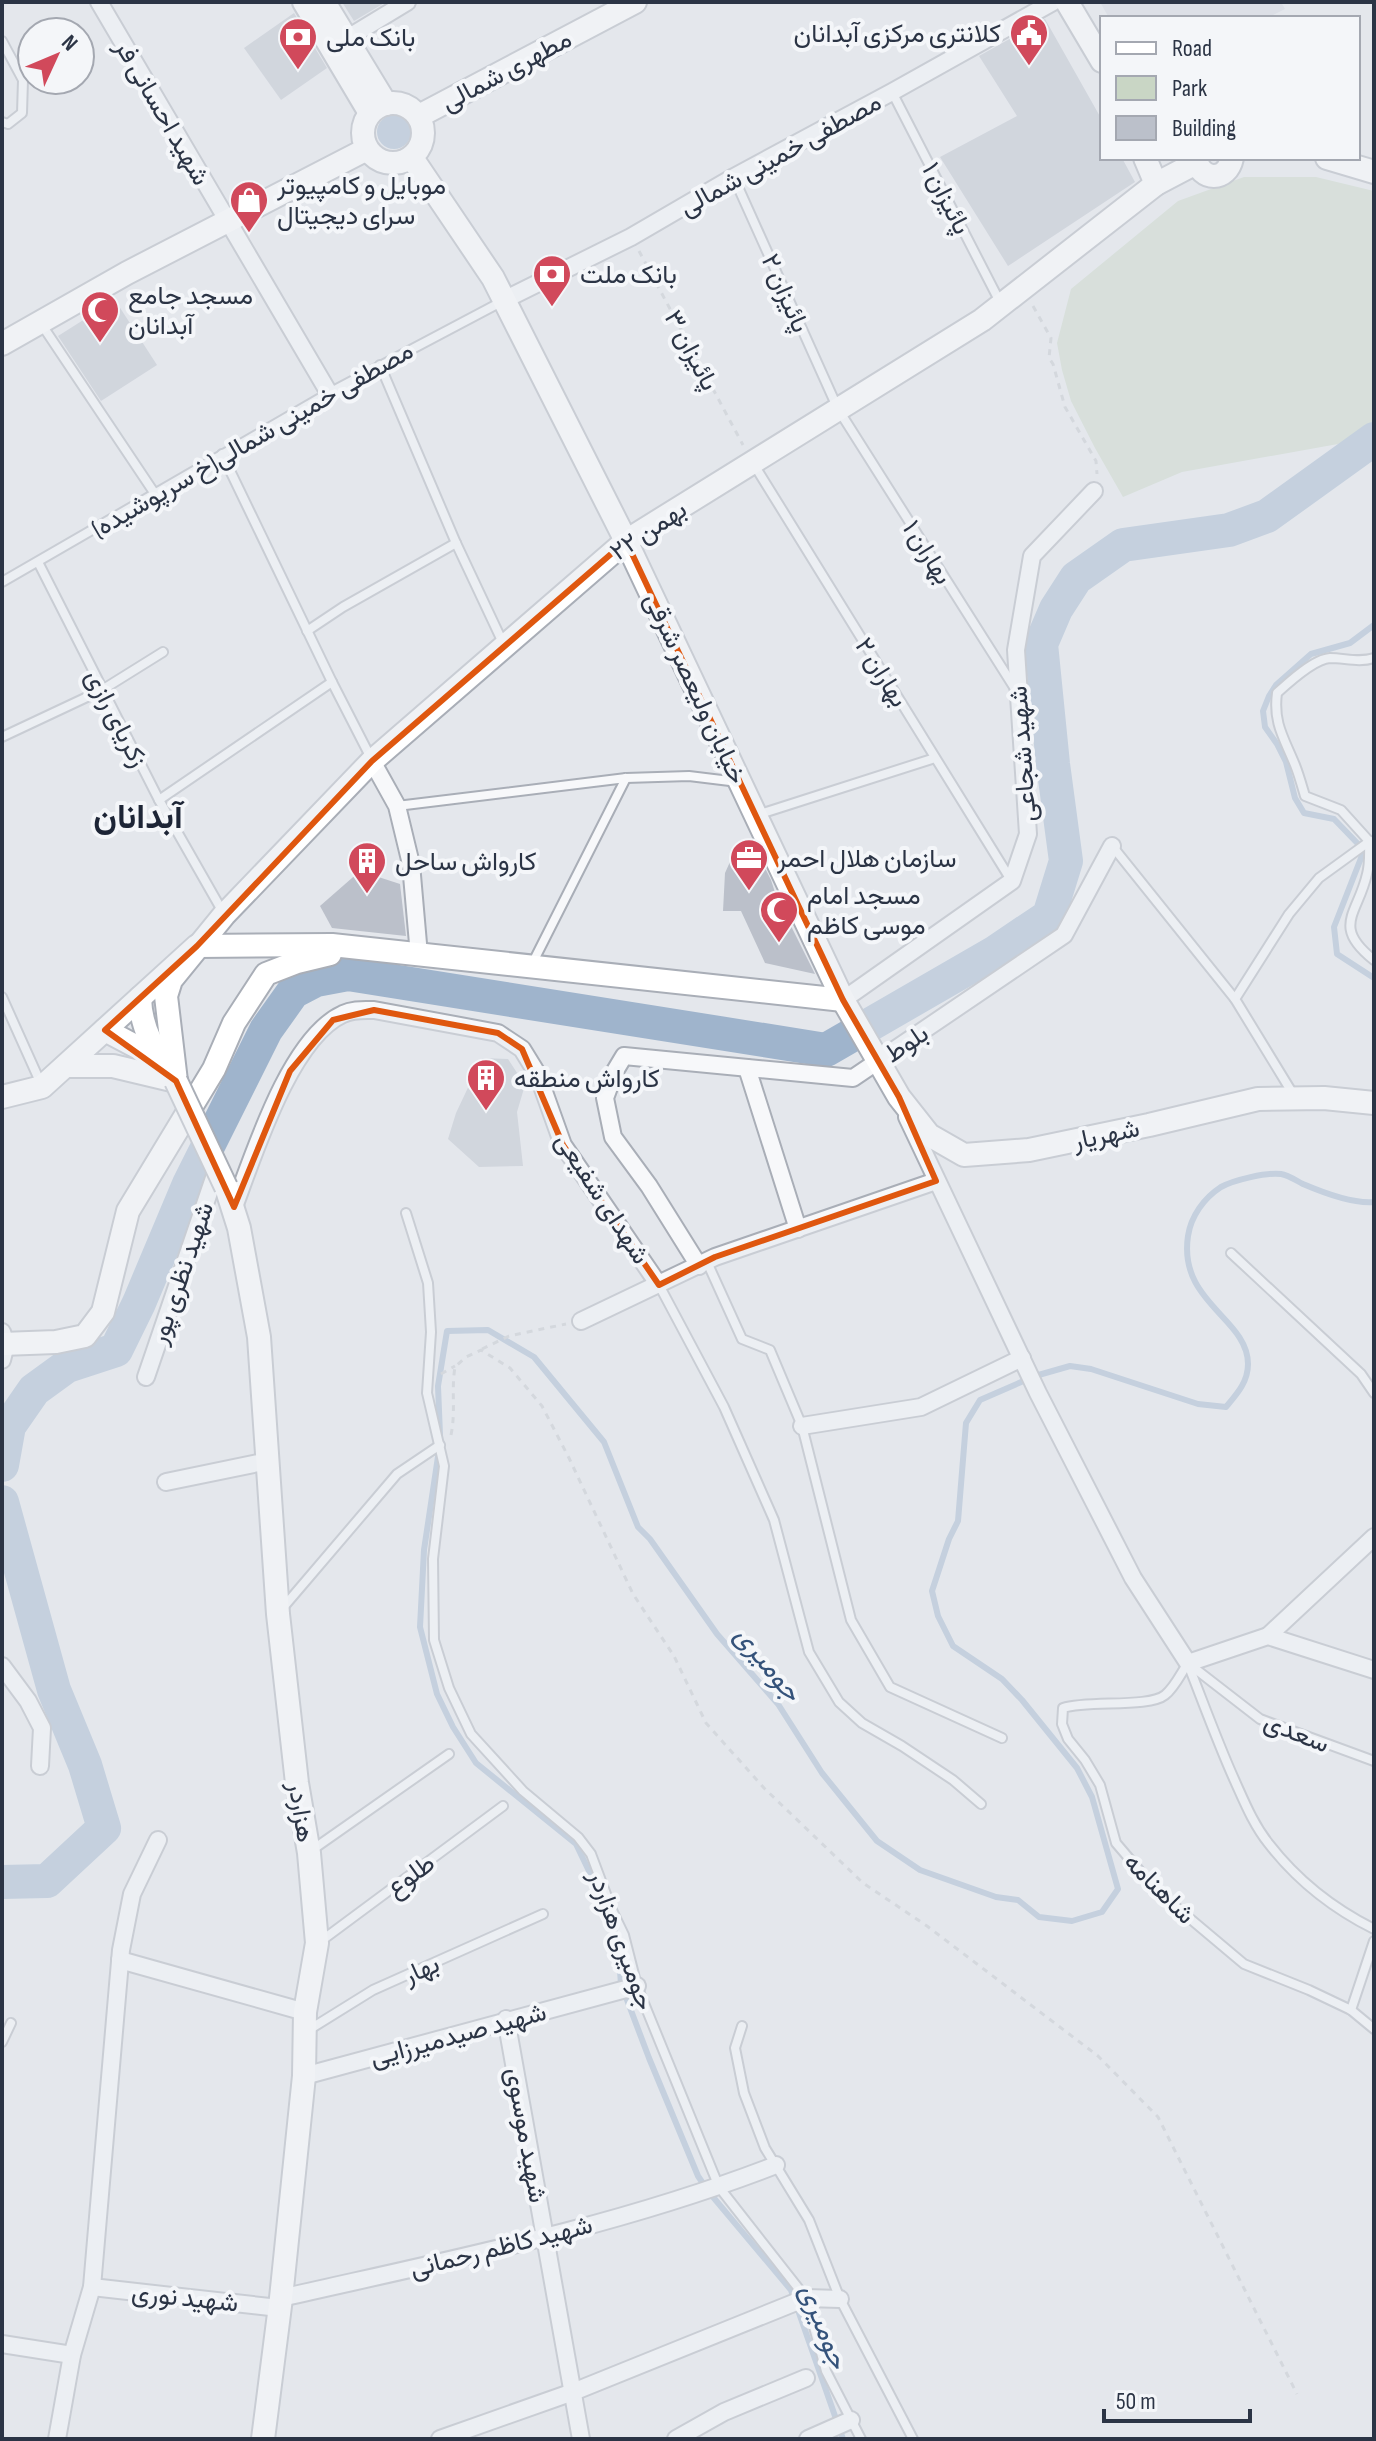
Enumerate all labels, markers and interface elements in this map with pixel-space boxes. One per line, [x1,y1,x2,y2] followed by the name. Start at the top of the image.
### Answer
[1008,12,1050,67] public building icon: کلانتری مرکزی آبدانان
[16,16,96,96] north arrow
[277,16,319,71] bank icon: بانک ملی
[1100,16,1360,160] legend
[794,19,1001,50] place label: کلانتری مرکزی آبدانان
[326,23,416,54] place label: بانک ملی
[436,24,577,119] street label: مطهری شمالی
[56,30,83,57] text: N
[107,33,216,191] street label: شهید احسانی فر
[1172,34,1212,63] text: Road
[1172,74,1207,103] text: Park
[674,87,887,224] street label: مصطفی خمینی شمالی
[1172,114,1236,143] text: Building
[914,157,977,240] street label: پائیزان ۱
[276,171,446,232] place label: موبایل و کامپیوتر سرای دیجیتال
[228,179,270,234] shop icon: موبایل و کامپیوتر سرای دیجیتال
[753,249,816,338] street label: پائیزان ۲
[531,253,573,308] bank icon: بانک ملت
[580,260,677,291] place label: بانک ملت
[128,281,253,342] place label: مسجد جامع آبدانان
[79,289,121,344] mosque icon: مسجد جامع آبدانان
[656,305,725,397] street label: پائیزان ۳
[86,335,420,546] street label: مصطفی خمینی شمالی(خ سرپوشیده)
[605,494,693,568] street label: ۲۲ بهمن
[895,515,958,591] street label: بهاران ۱
[637,588,752,789] street label: خیابان ولیعصر شرقی
[847,632,914,713] street label: بهاران ۲
[78,664,154,773] street label: زکریای رازی
[1003,685,1044,823] street label: شهید شجاعی
[93,797,185,838] district label: آبدانان
[728,837,770,892] office icon: سازمان هلال احمر
[346,840,388,895] building icon: کارواش ساحل
[776,844,956,875] place label: سازمان هلال احمر
[395,847,536,878] place label: کارواش ساحل
[807,881,926,942] place label: مسجد امام موسی کاظم
[758,889,800,944] mosque icon: مسجد امام موسی کاظم
[879,1018,935,1070] street label: بلوط
[465,1057,507,1112] building icon: کارواش منطقه
[514,1064,660,1095] place label: کارواش منطقه
[1069,1113,1142,1158] street label: شهریار
[548,1127,656,1270] street label: شهدای شفیعی
[143,1198,222,1350] street label: شهید نظری پور
[727,1619,809,1709] water label: جومیری
[1259,1706,1334,1760] street label: سعدی
[280,1779,321,1845] street label: هزاردر
[1117,1847,1201,1931] street label: شاهنامه
[380,1848,442,1905] street label: طلوع
[581,1866,660,2015] street label: جومیری هزاردر
[398,1949,445,1992] street label: بهار
[367,1997,550,2074] street label: شهید صیدمیرزایی
[498,2065,553,2205] street label: شهید موسوی
[407,2210,596,2285] street label: شهید کاظم رحمانی
[130,2277,240,2320] street label: شهید نوری
[792,2280,855,2375] water label: جومیری
[1104,2373,1250,2423] scale bar
[1116,2387,1156,2416] text: 50 m

